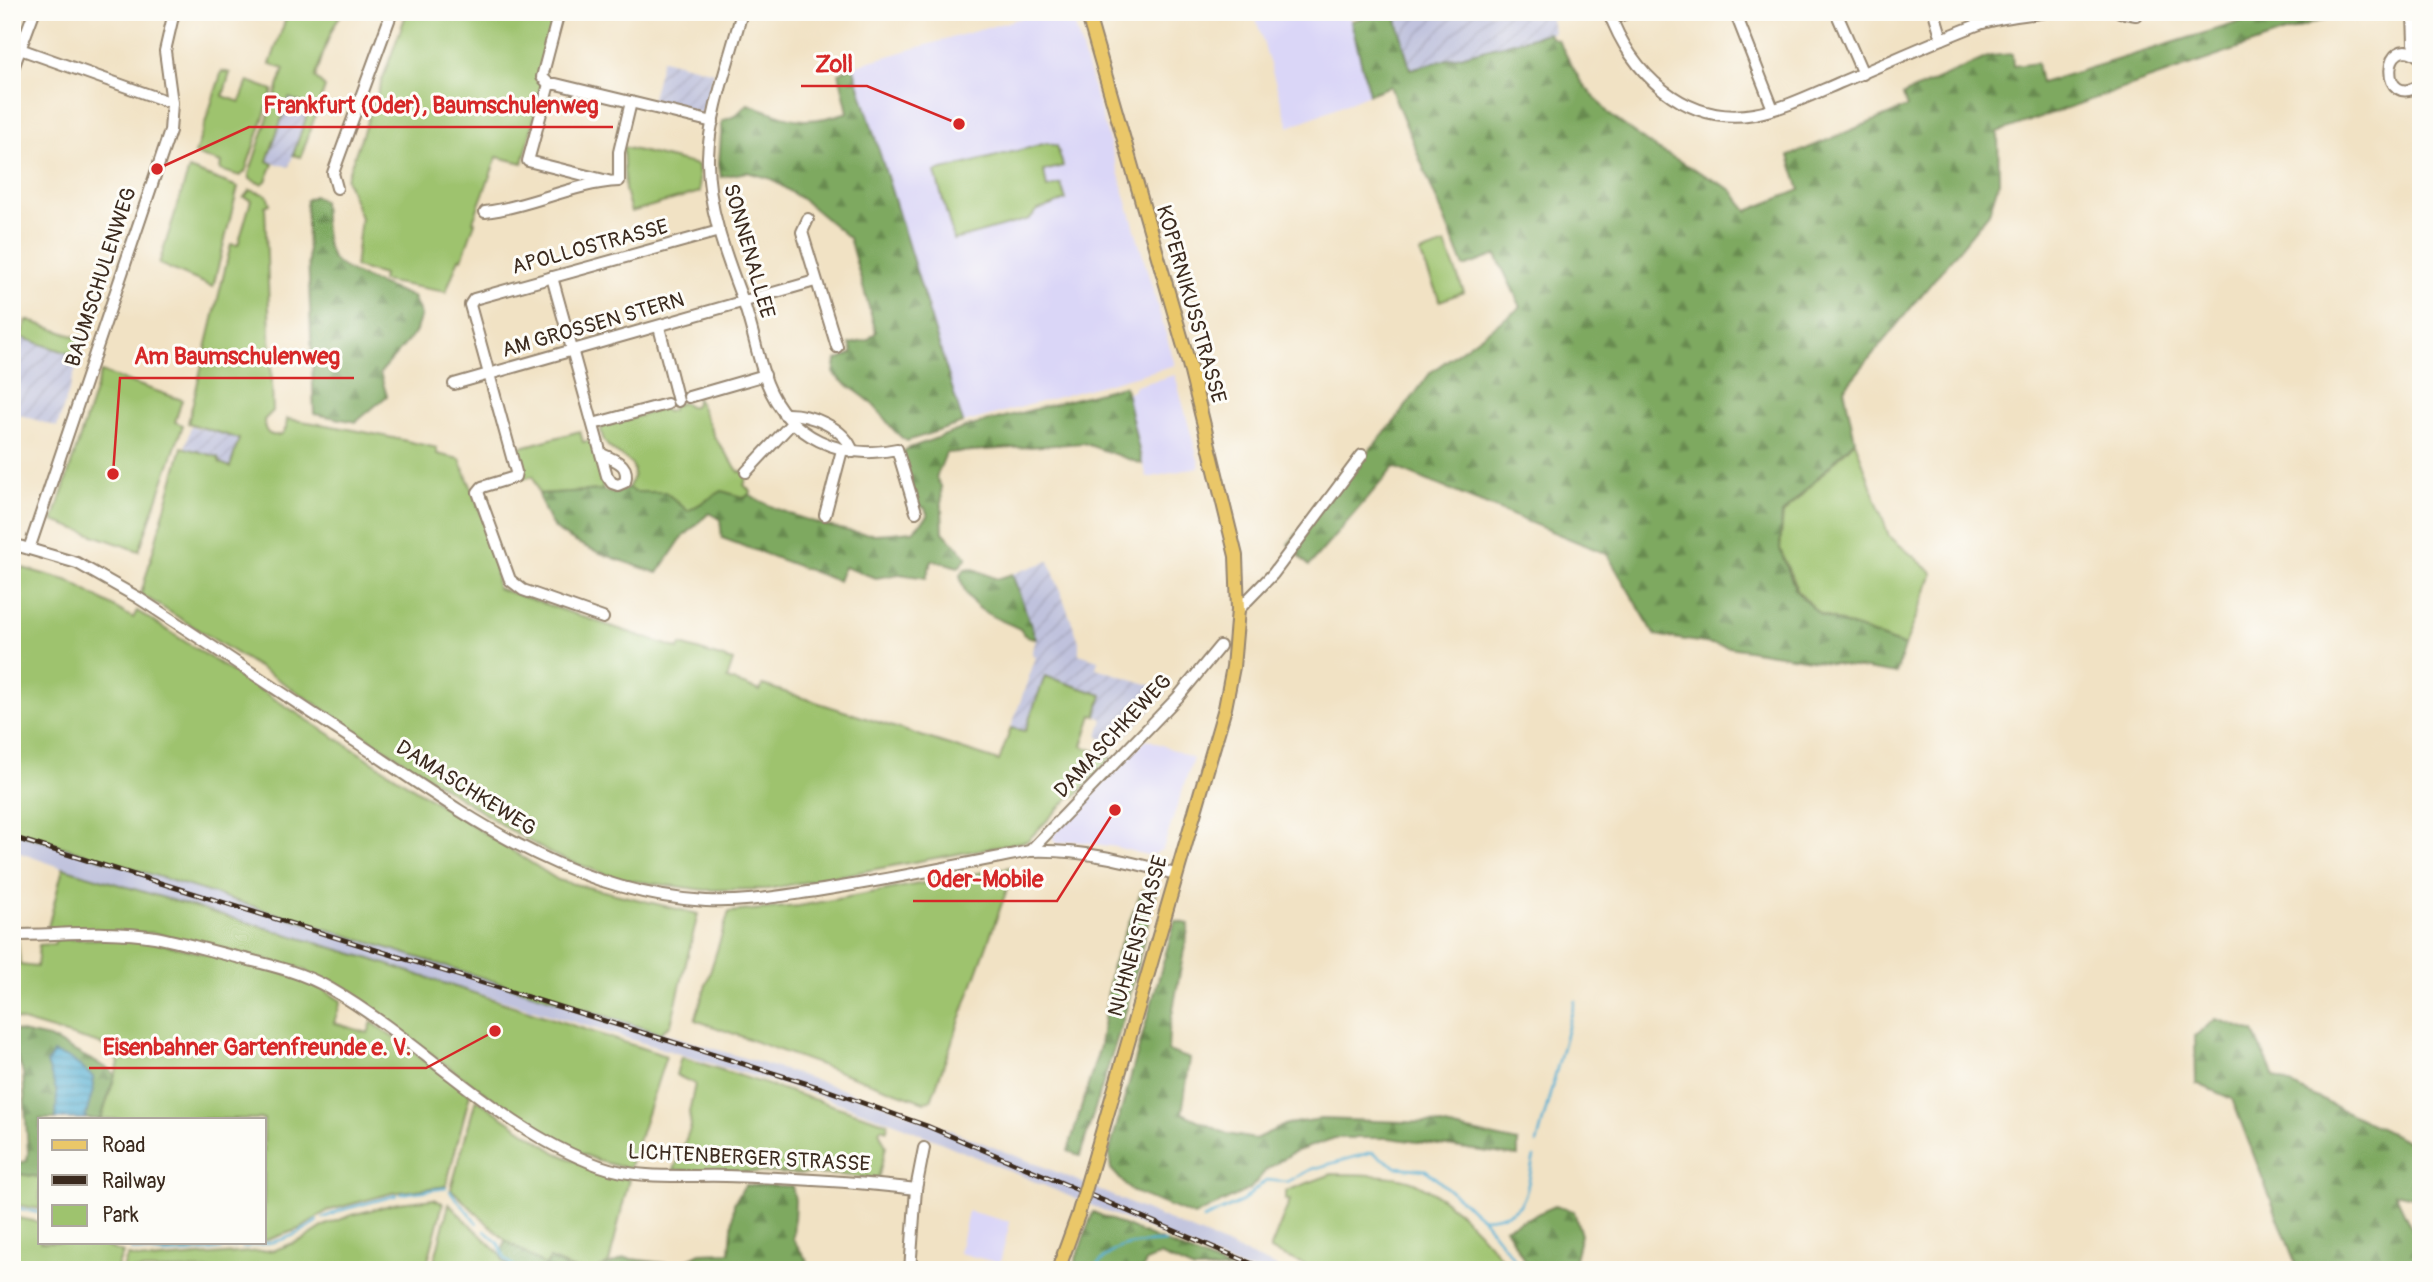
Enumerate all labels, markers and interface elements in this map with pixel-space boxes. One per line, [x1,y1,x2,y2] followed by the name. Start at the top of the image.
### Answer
[801,42,867,86] callout: Zoll
[815,50,853,79] text: Zoll
[249,83,613,127] callout: Frankfurt (Oder), Baumschulenweg
[263,91,599,120] text: Frankfurt (Oder), Baumschulenweg
[717,181,781,321] street label: SONNENALLEE
[59,184,143,370] street label: BAUMSCHULENWEG
[1150,202,1232,406] street label: KOPERNIKUSSTRASSE
[509,213,671,281] street label: APOLLOSTRASSE
[499,286,687,364] street label: AM GROSSEN STERN
[120,334,354,378] callout: Am Baumschulenweg
[134,342,341,371] text: Am Baumschulenweg
[1048,668,1178,804] street label: DAMASCHKEWEG
[391,734,541,842] street label: DAMASCHKEWEG
[1102,852,1174,1020] street label: NUHNENSTRASSE
[913,857,1057,901] callout: Oder-Mobile
[927,865,1044,894] text: Oder-Mobile
[89,1024,426,1068] callout: Eisenbahner Gartenfreunde e. V.
[103,1033,411,1062] text: Eisenbahner Gartenfreunde e. V.
[38,1118,266,1244] legend
[102,1132,146,1159] text: Road
[627,1138,871,1178] street label: LICHTENBERGER STRASSE
[102,1168,166,1195] text: Railway
[102,1202,139,1229] text: Park

